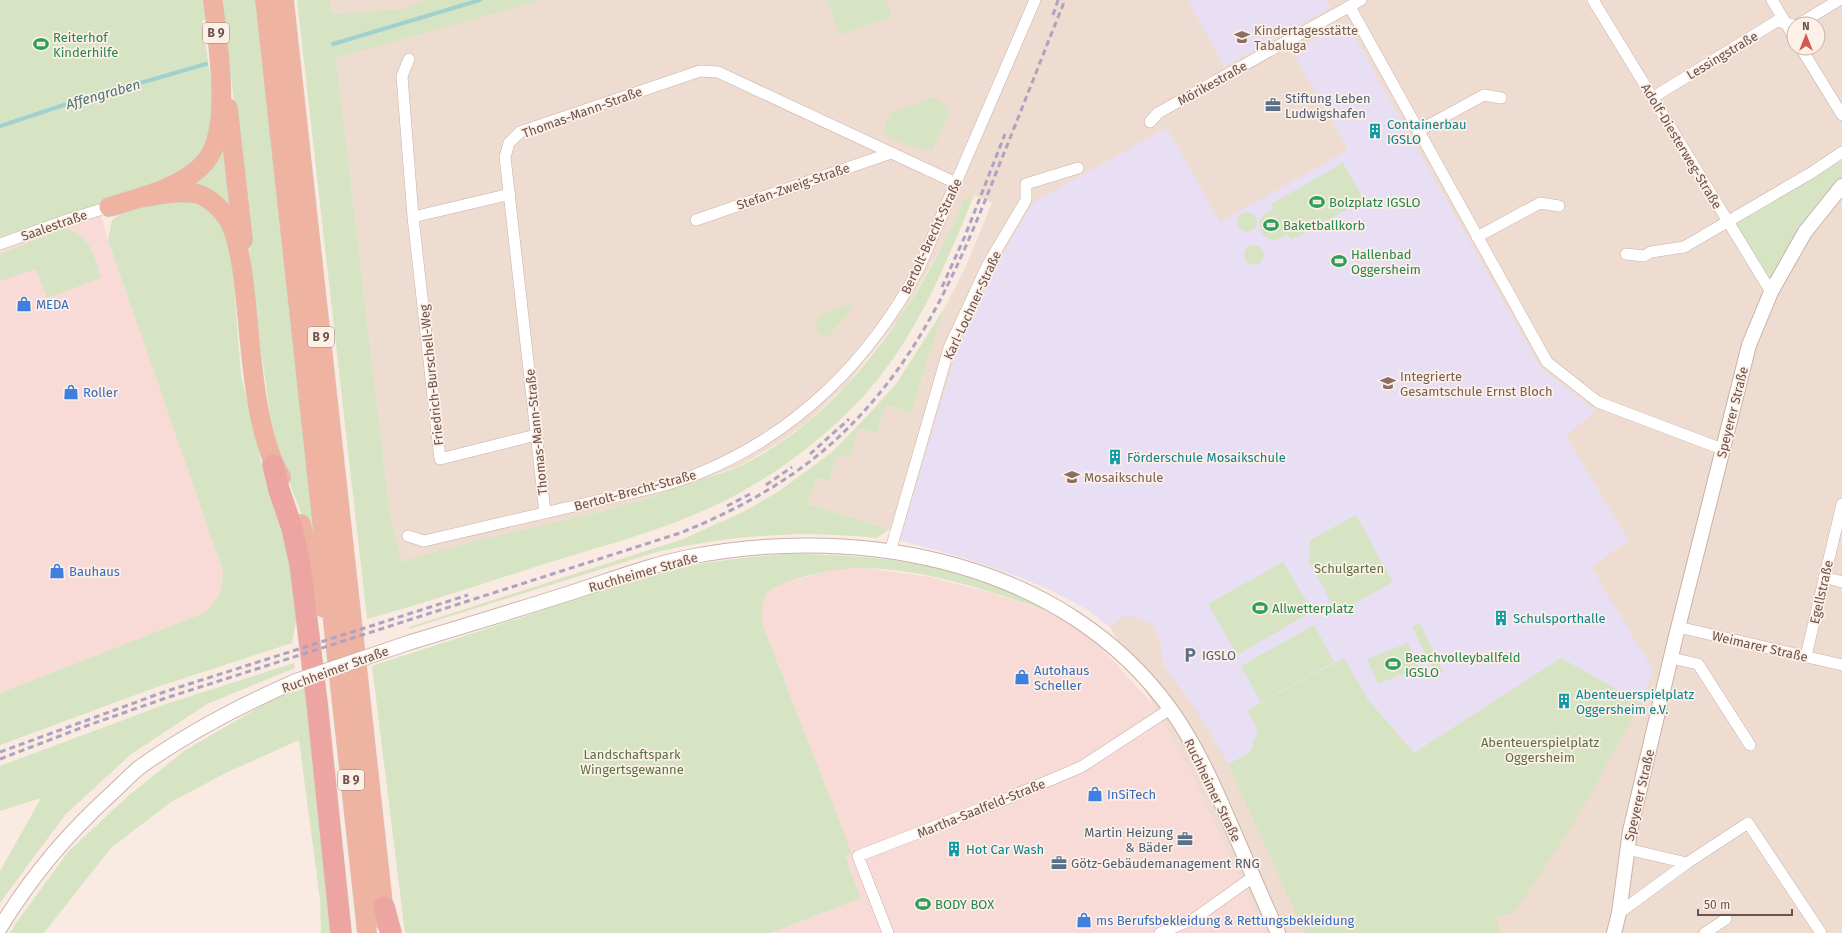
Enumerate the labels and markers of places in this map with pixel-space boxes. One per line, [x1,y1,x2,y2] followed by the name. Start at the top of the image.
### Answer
[1254,23,1358,53] place label: Kindertagesstätte Tabaluga
[1233,28,1251,46] school or university icon: Kindertagesstätte Tabaluga
[53,30,118,60] place label: Reiterhof Kinderhilfe
[32,35,50,53] sports icon: Reiterhof Kinderhilfe
[1285,91,1371,121] place label: Stiftung Leben Ludwigshafen
[1264,96,1282,114] office icon: Stiftung Leben Ludwigshafen
[1387,117,1467,147] place label: Containerbau IGSLO
[1366,122,1384,140] building icon: Containerbau IGSLO
[1308,193,1326,211] sports icon: Bolzplatz IGSLO
[1329,195,1420,210] place label: Bolzplatz IGSLO
[1262,216,1280,234] sports icon: Baketballkorb
[1283,218,1365,233] place label: Baketballkorb
[1351,247,1421,277] place label: Hallenbad Oggersheim
[1330,252,1348,270] sports icon: Hallenbad Oggersheim
[15,295,33,313] shop icon: MEDA
[36,297,69,312] place label: MEDA
[1400,369,1553,399] place label: Integrierte Gesamtschule Ernst Bloch
[1379,374,1397,392] school or university icon: Integrierte Gesamtschule Ernst Bloch
[62,383,80,401] shop icon: Roller
[83,385,118,400] place label: Roller
[1106,448,1124,466] building icon: Förderschule Mosaikschule
[1127,450,1286,465] place label: Förderschule Mosaikschule
[1063,468,1081,486] school or university icon: Mosaikschule
[1084,470,1163,485] place label: Mosaikschule
[48,562,66,580] shop icon: Bauhaus
[69,564,120,579] place label: Bauhaus
[1251,599,1269,617] sports icon: Allwetterplatz
[1272,601,1354,616] place label: Allwetterplatz
[1492,609,1510,627] building icon: Schulsporthalle
[1513,611,1606,626] place label: Schulsporthalle
[1181,646,1199,664] parking icon: IGSLO
[1202,648,1236,663] place label: IGSLO
[1405,650,1521,680] place label: Beachvolleyballfeld IGSLO
[1384,655,1402,673] sports icon: Beachvolleyballfeld IGSLO
[1034,663,1089,693] place label: Autohaus Scheller
[1013,668,1031,686] shop icon: Autohaus Scheller
[1576,687,1695,717] place label: Abenteuerspielplatz Oggersheim e.V.
[1555,692,1573,710] building icon: Abenteuerspielplatz Oggersheim e.V.
[1086,785,1104,803] shop icon: InSiTech
[1107,787,1156,802] place label: InSiTech
[1084,825,1173,855] place label: Martin Heizung & Bäder
[1176,830,1194,848] office icon: Martin Heizung & Bäder
[945,840,963,858] building icon: Hot Car Wash
[966,842,1044,857] place label: Hot Car Wash
[1050,854,1068,872] office icon: Götz-Gebäudemanagement RNG
[1071,856,1260,871] place label: Götz-Gebäudemanagement RNG
[914,895,932,913] sports icon: BODY BOX
[935,897,994,912] place label: BODY BOX
[1075,911,1093,929] shop icon: ms Berufsbekleidung & Rettungsbekleidung
[1096,913,1355,928] place label: ms Berufsbekleidung & Rettungsbekleidung

